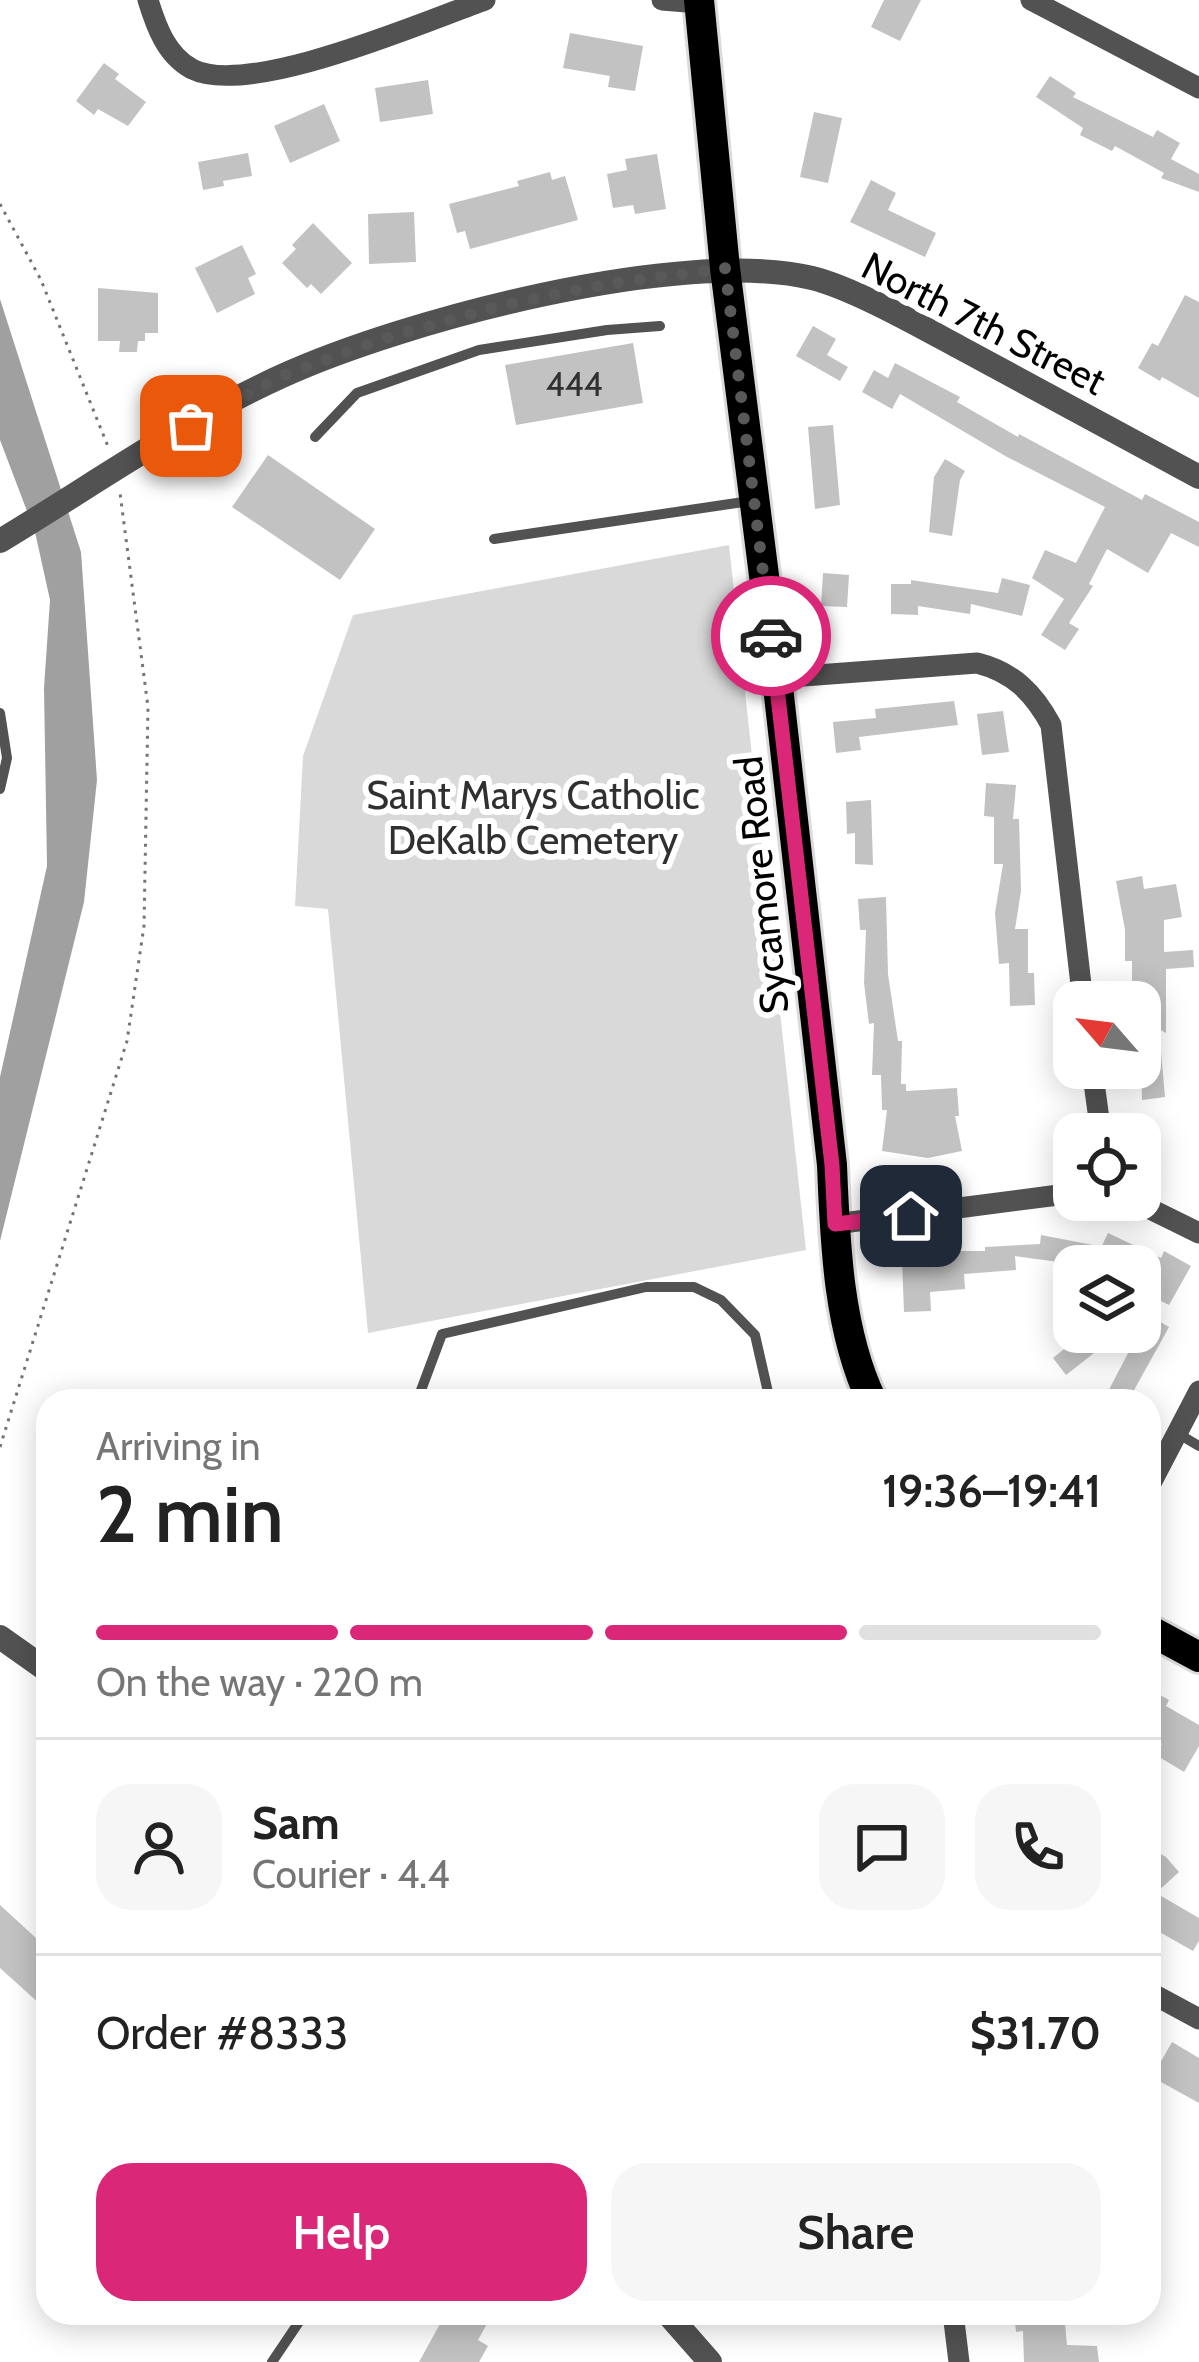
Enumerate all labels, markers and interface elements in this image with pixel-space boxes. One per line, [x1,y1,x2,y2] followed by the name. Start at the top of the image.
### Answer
[854,241,1114,405] street label: North 7th Street
[545,364,603,404] house number: 444
[140,375,242,477] pin
[158,393,224,459] icon: bag
[711,576,831,696] courier
[738,603,804,669] icon: car
[724,754,798,1016] street label: Sycamore Road
[366,771,700,864] park label: Saint Marys Catholic DeKalb Cemetery
[1053,981,1161,1089] north arrow
[1053,981,1161,1353] map controls
[1053,1113,1161,1221] button: locate
[860,1165,962,1267] pin
[878,1183,944,1249] icon: home
[1053,1245,1161,1353] button: layers
[96,1422,260,1470] text: Arriving in
[882,1464,1101,1518] text: 19:36–19:41
[96,1467,284,1562] text: 2 min
[96,1658,423,1706] text: On the way · 220 m
[96,1784,222,1910] button: person
[819,1784,945,1910] button: chat
[975,1784,1101,1910] button: phone
[252,1796,340,1850] text: Sam
[252,1850,450,1898] text: Courier · 4.4
[96,2006,348,2060] text: Order #8333
[970,2006,1101,2060] text: $31.70
[96,2163,587,2301] button: Help
[611,2163,1101,2301] button: Share

